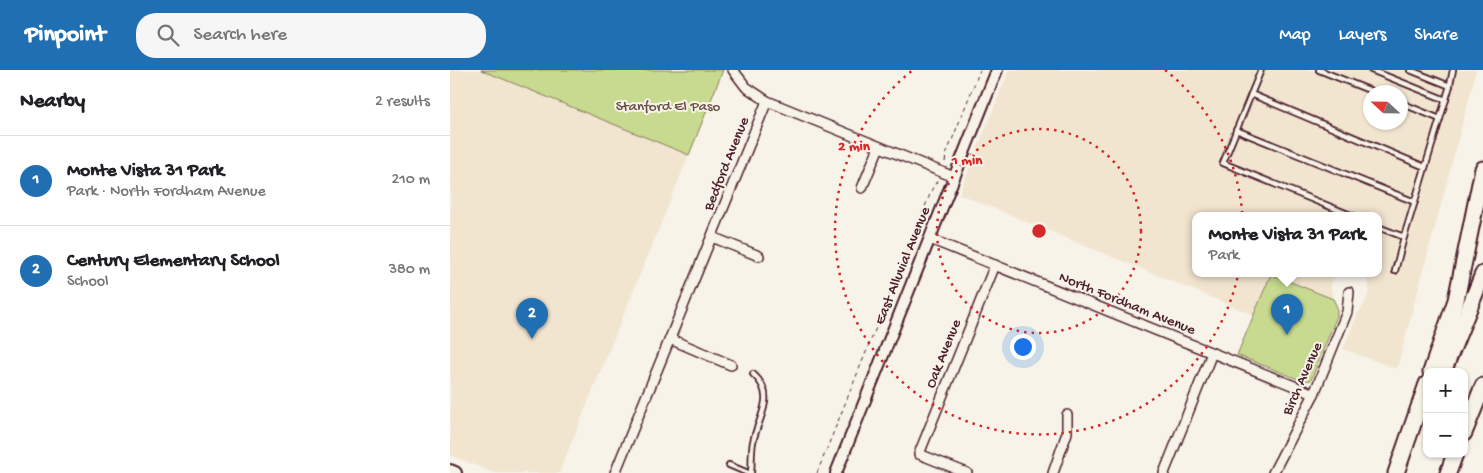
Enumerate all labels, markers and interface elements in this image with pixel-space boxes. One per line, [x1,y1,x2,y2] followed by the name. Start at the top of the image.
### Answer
[136,13,486,58] search box
[25,21,106,50] text: Pinpoint
[154,21,182,49] icon: search
[194,24,287,47] text: Search here
[1279,25,1311,46] text: Map
[1339,25,1386,46] text: Layers
[1414,25,1458,46] text: Share
[1363,85,1408,130] north arrow
[20,90,85,115] text: Nearby
[375,93,430,112] text: 2 results
[616,98,721,116] park label: Stanford El Paso
[700,114,754,214] street label: Bedford Avenue
[838,138,871,156] text: 2 min
[951,152,983,170] text: 1 min
[67,160,224,183] text: Monte Vista 31 Park
[33,171,39,190] text: 1
[391,171,430,190] text: 210 m
[67,183,266,202] text: Park · North Fordham Avenue
[871,204,935,328] street label: East Alluvial Avenue
[1192,212,1382,277] popup
[1030,222,1048,240] centre of rings
[1209,224,1365,247] text: Monte Vista 31 Park
[1209,247,1239,266] text: Park
[67,250,280,273] text: Century Elementary School
[32,261,40,280] text: 2
[389,261,430,280] text: 380 m
[1056,268,1198,340] street label: North Fordham Avenue
[67,273,109,292] text: School
[1271,294,1303,335] pin: 1
[516,298,548,339] pin: 2
[922,317,966,391] street label: Oak Avenue
[1010,334,1036,360] your location
[1278,339,1327,419] street label: Birch Avenue
[1423,368,1468,458] map controls
[1423,368,1468,413] button: +
[1423,413,1468,458] button: −

